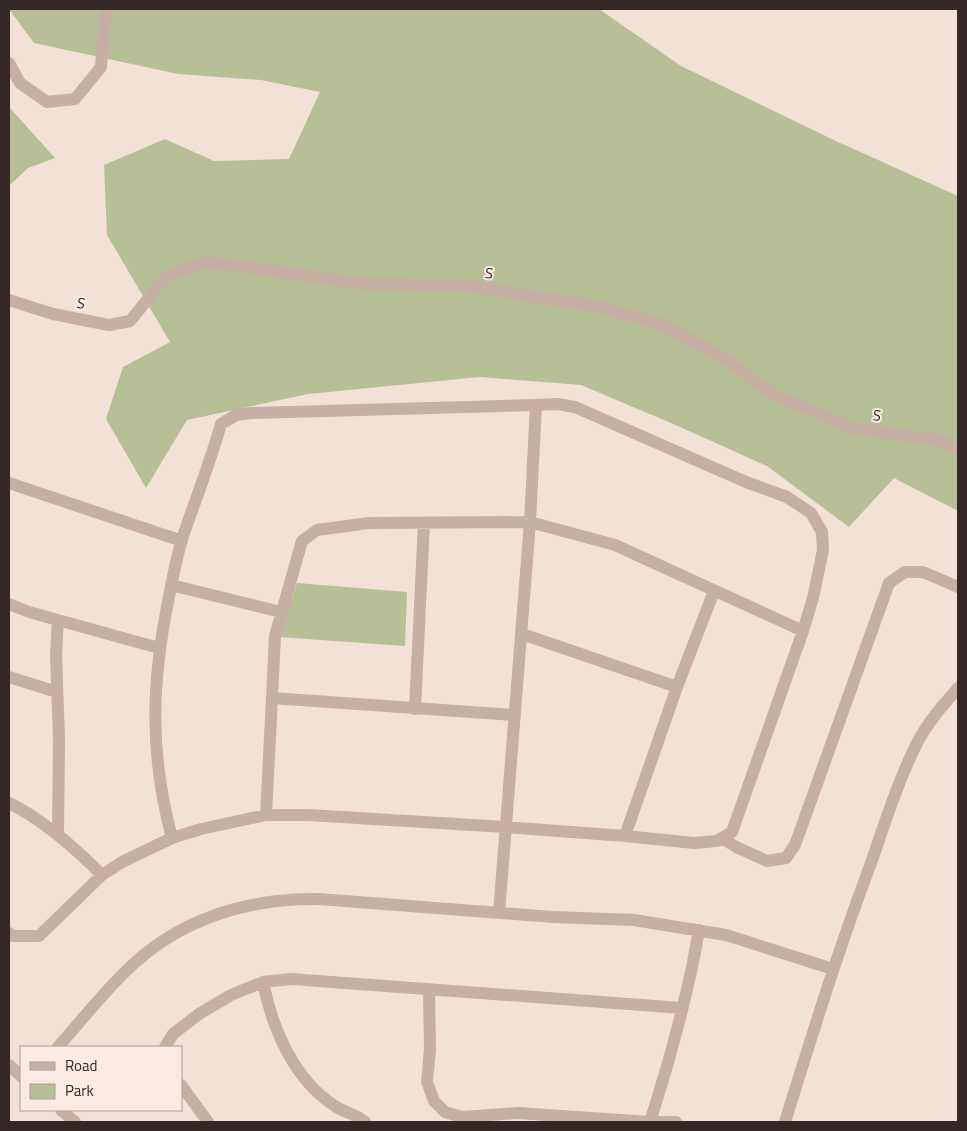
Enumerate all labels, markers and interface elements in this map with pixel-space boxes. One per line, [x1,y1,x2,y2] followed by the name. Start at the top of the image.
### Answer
[483,261,495,285] street label: S
[75,291,87,315] street label: S
[871,403,883,427] street label: S
[20,1046,182,1111] legend
[65,1054,97,1077] text: Road
[65,1079,94,1102] text: Park

